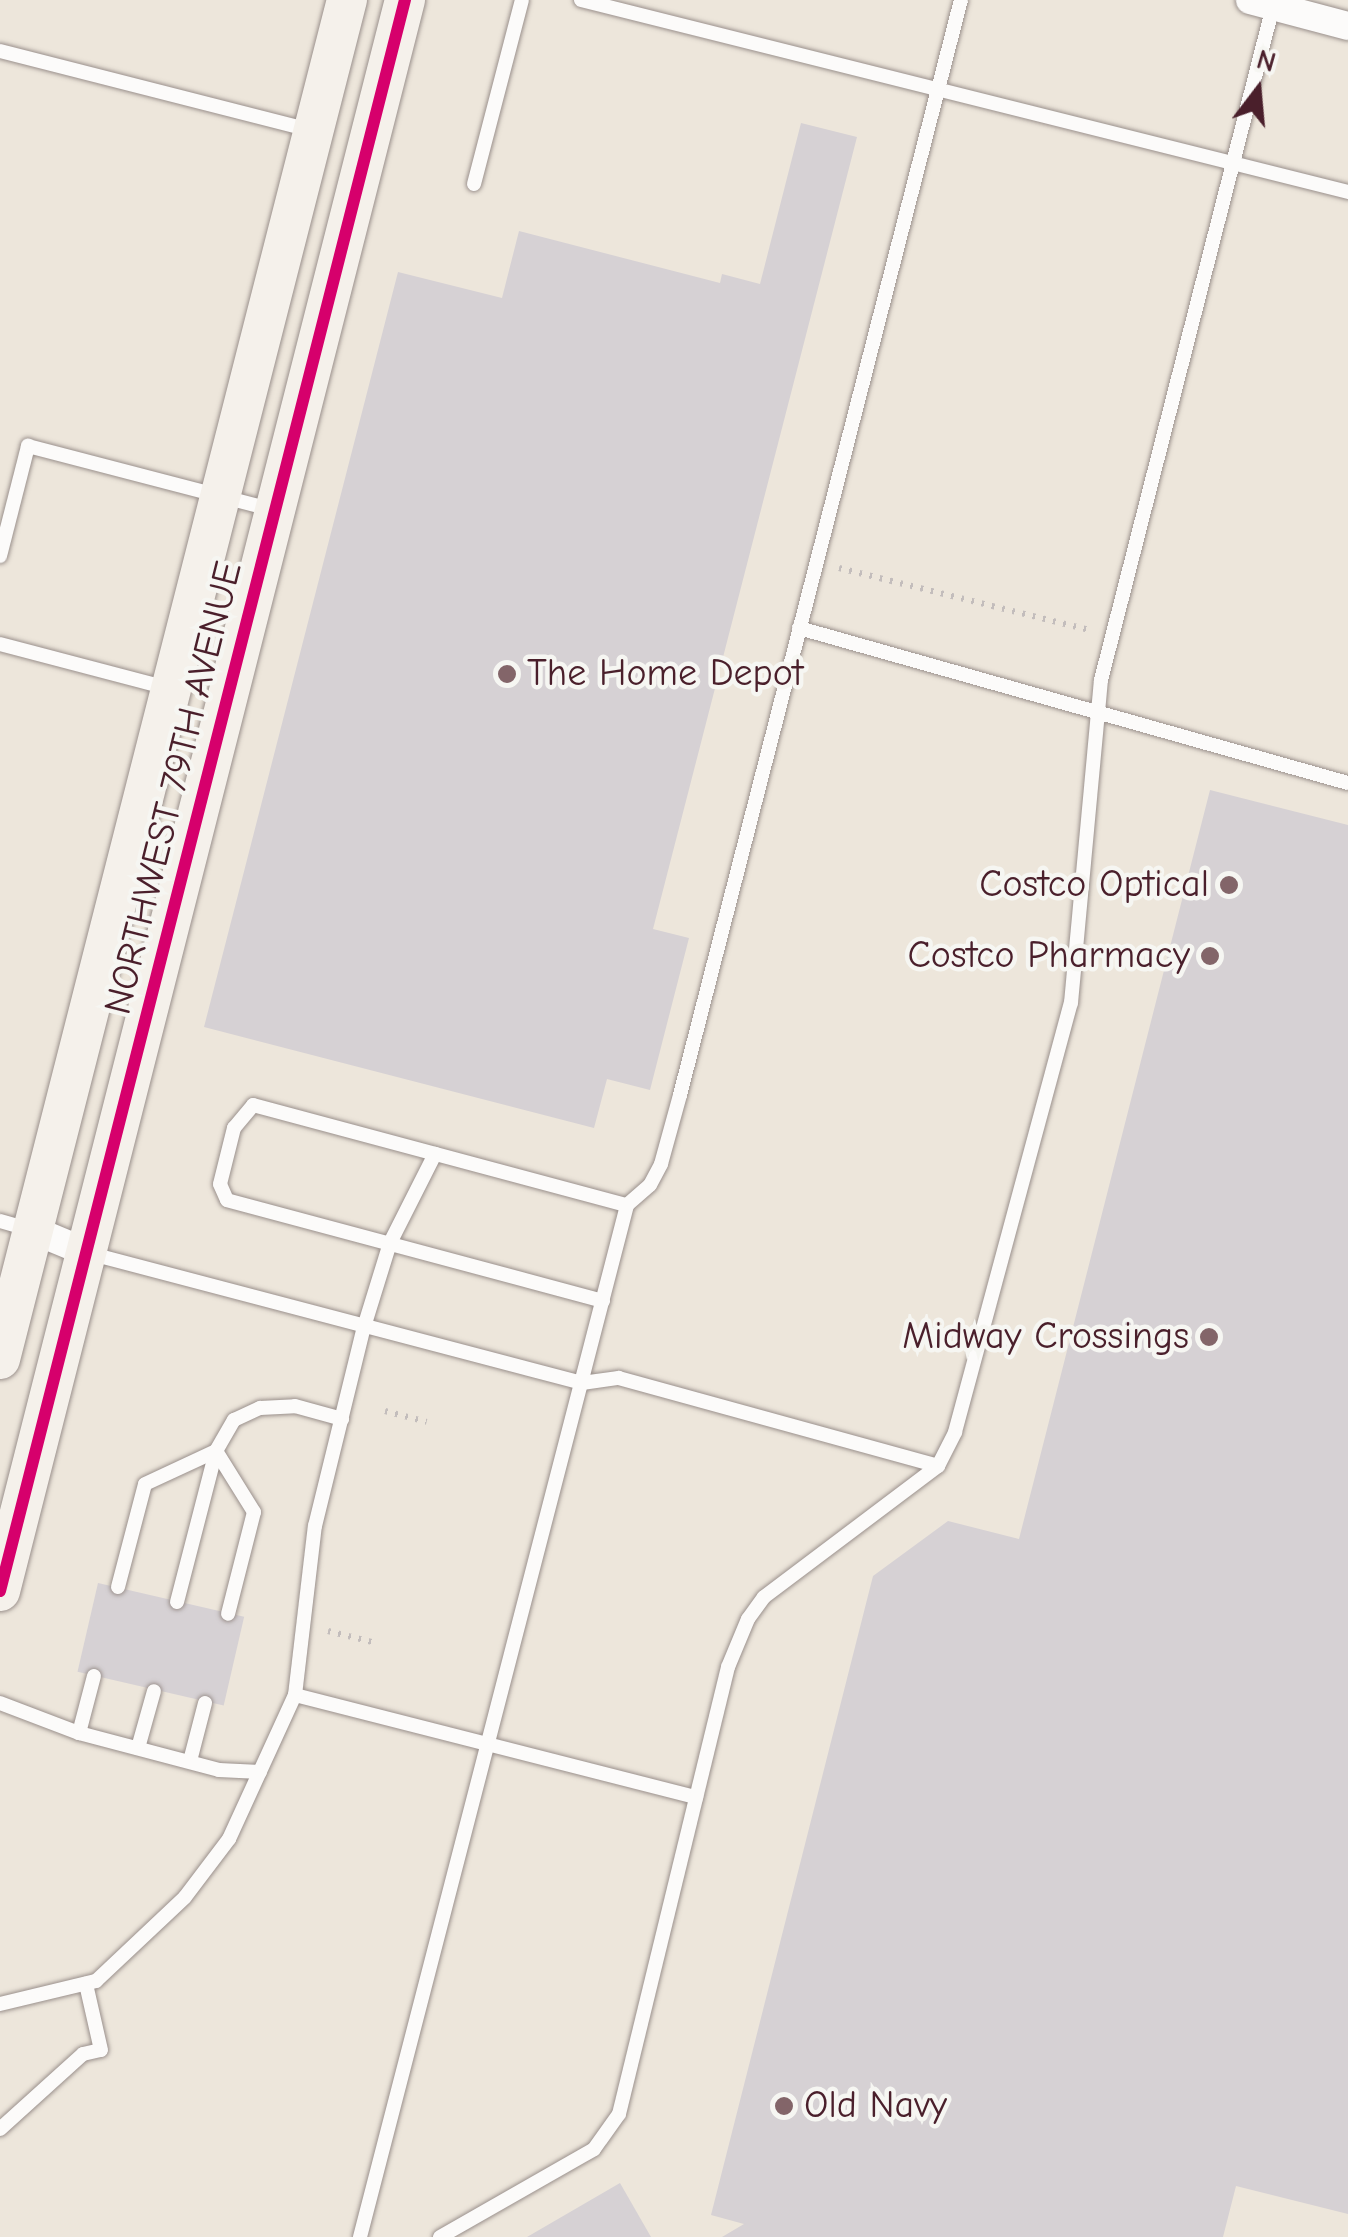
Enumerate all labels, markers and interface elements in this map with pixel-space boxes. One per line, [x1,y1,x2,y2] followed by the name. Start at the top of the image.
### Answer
[1208,40,1308,140] north arrow
[1253,43,1279,79] text: N
[96,557,252,1019] street label: NORTHWEST 79TH AVENUE
[527,651,803,697] place label: The Home Depot
[496,663,518,685] marker: The Home Depot
[979,862,1209,908] place label: Costco Optical
[1218,874,1240,896] marker: Costco Optical
[907,933,1190,979] place label: Costco Pharmacy
[1199,945,1221,967] marker: Costco Pharmacy
[902,1314,1189,1360] place label: Midway Crossings
[1198,1326,1220,1348] marker: Midway Crossings
[804,2083,947,2129] place label: Old Navy
[773,2095,795,2117] marker: Old Navy

